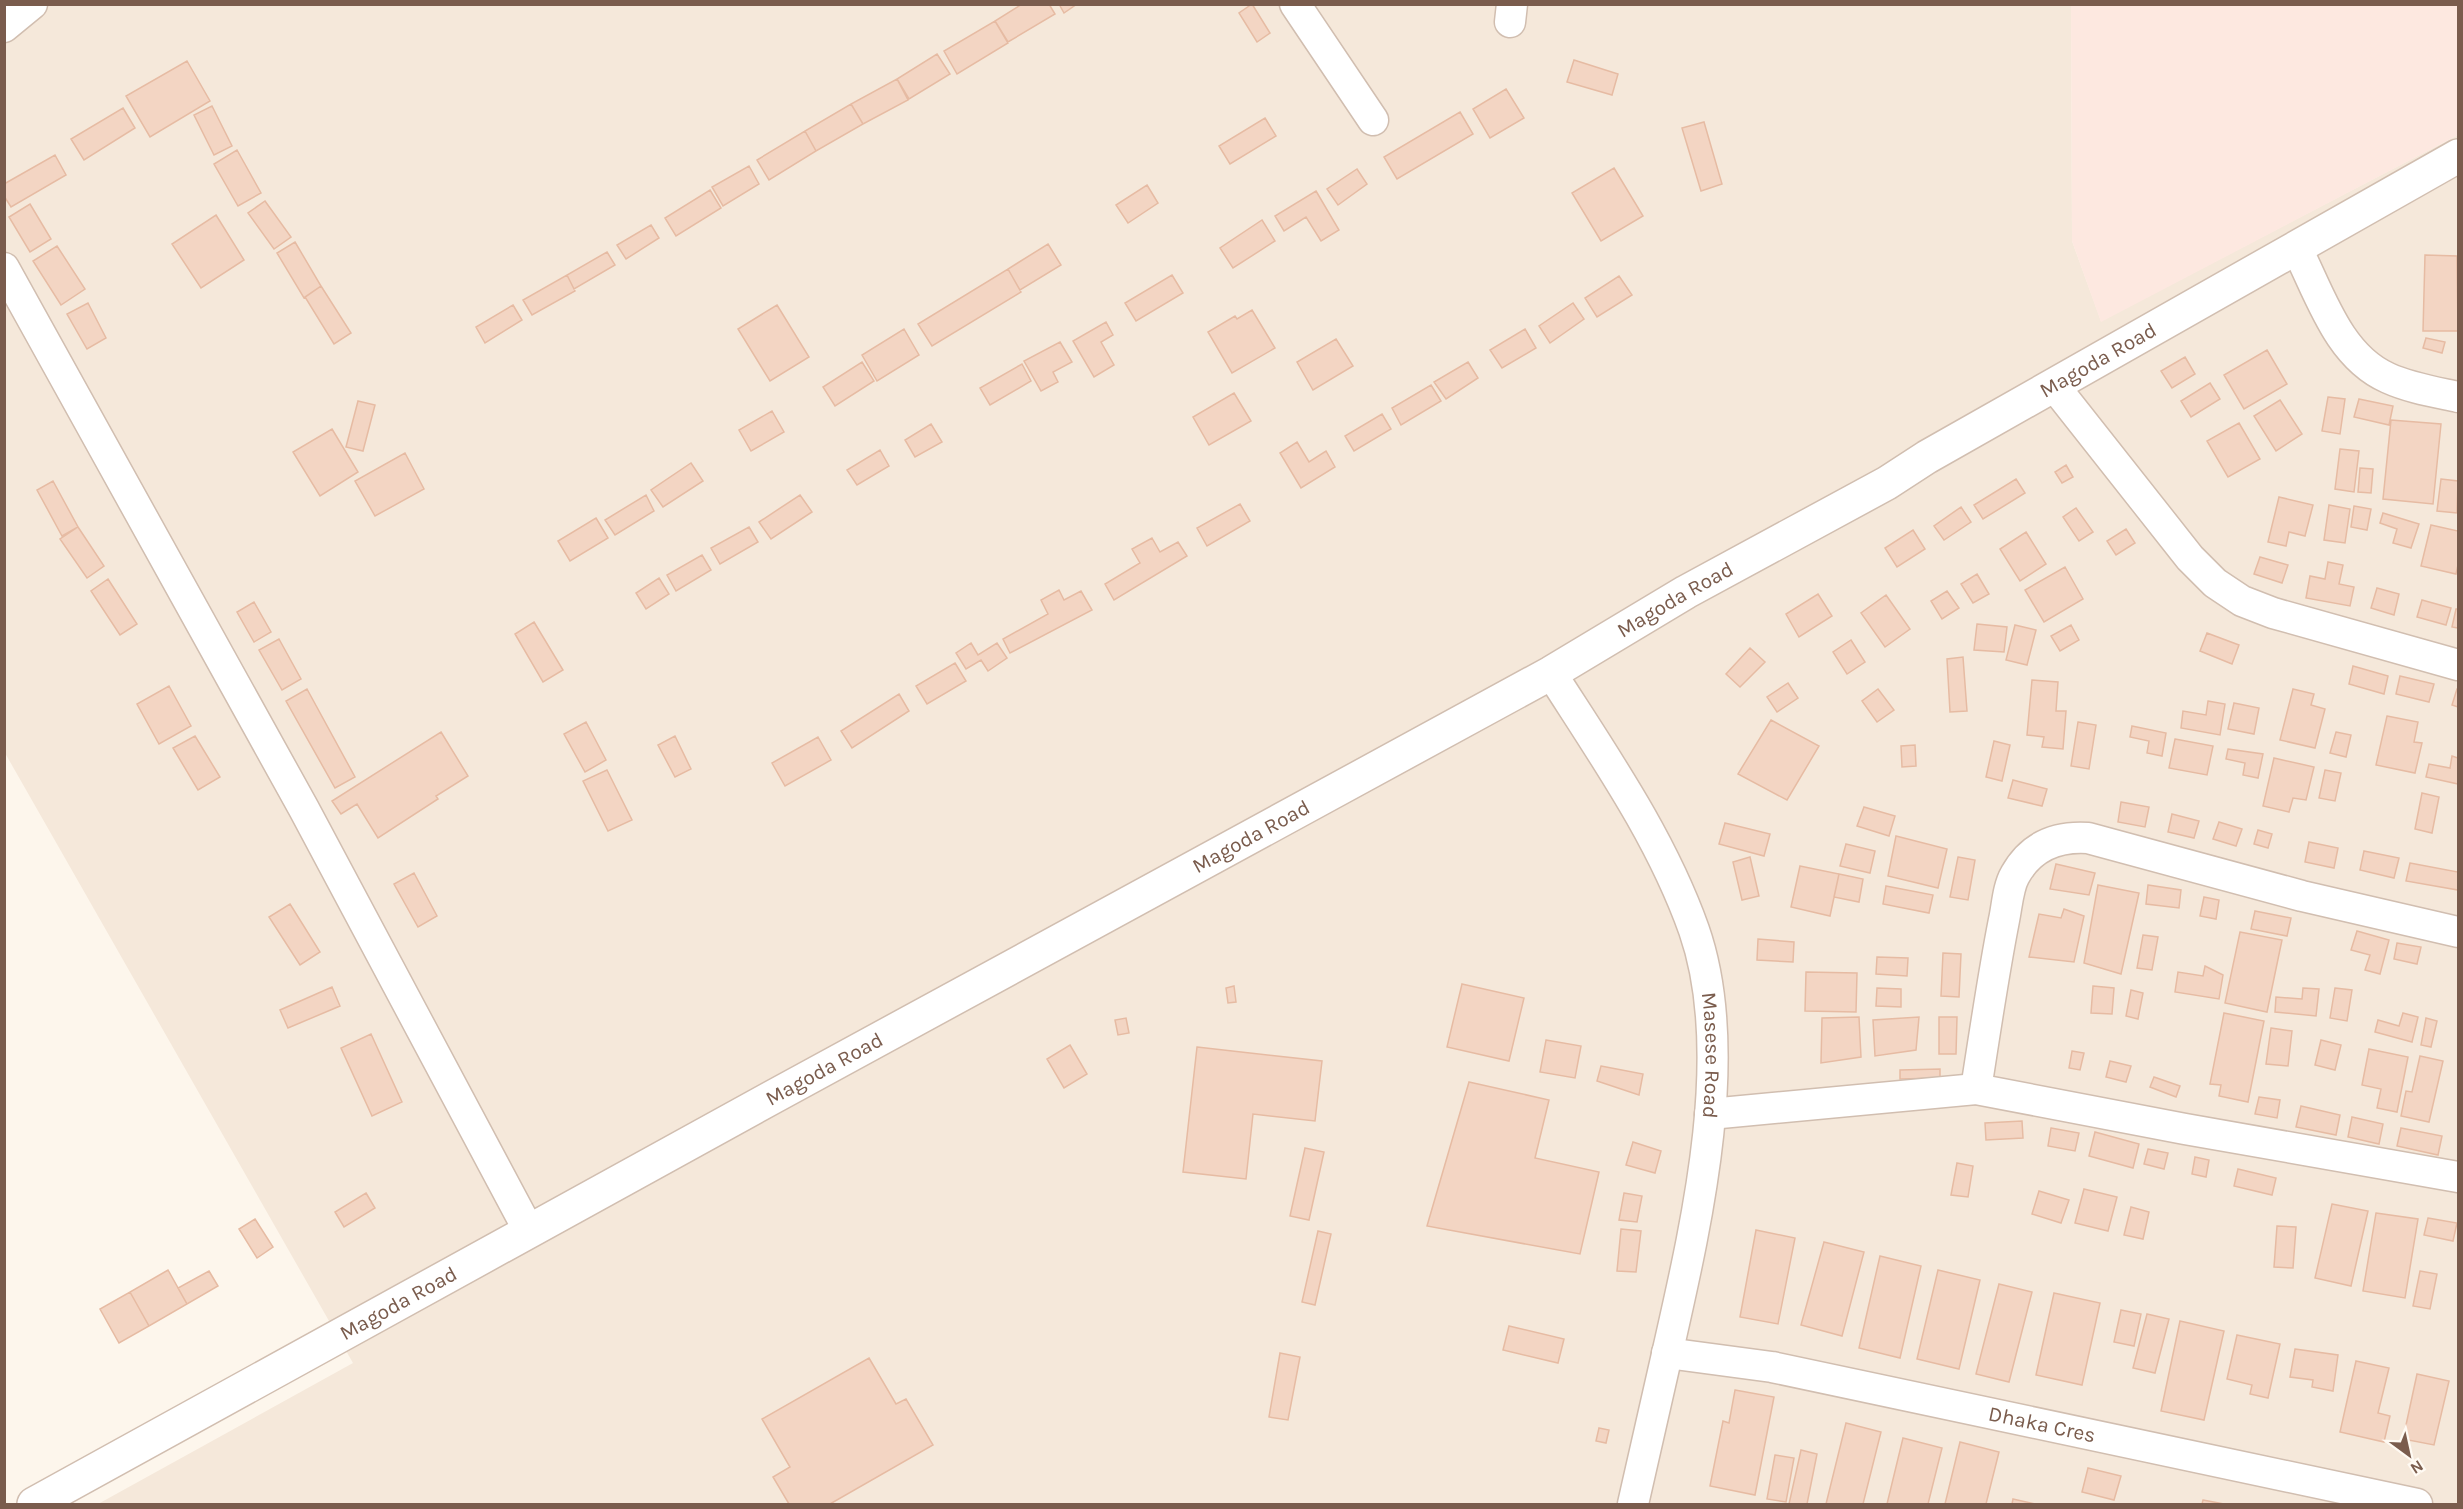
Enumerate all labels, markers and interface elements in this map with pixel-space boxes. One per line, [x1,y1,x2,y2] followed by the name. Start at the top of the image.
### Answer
[2035,318,2160,403] street label: Magoda Road
[1613,557,1737,643] street label: Magoda Road
[1188,795,1314,878] street label: Magoda Road
[1697,991,1725,1119] street label: Masese Road
[761,1027,887,1111] street label: Magoda Road
[336,1261,461,1345] street label: Magoda Road
[1986,1401,2098,1447] street label: Dhaka Cres
[2379,1425,2439,1485] north arrow
[2407,1456,2427,1478] text: N

